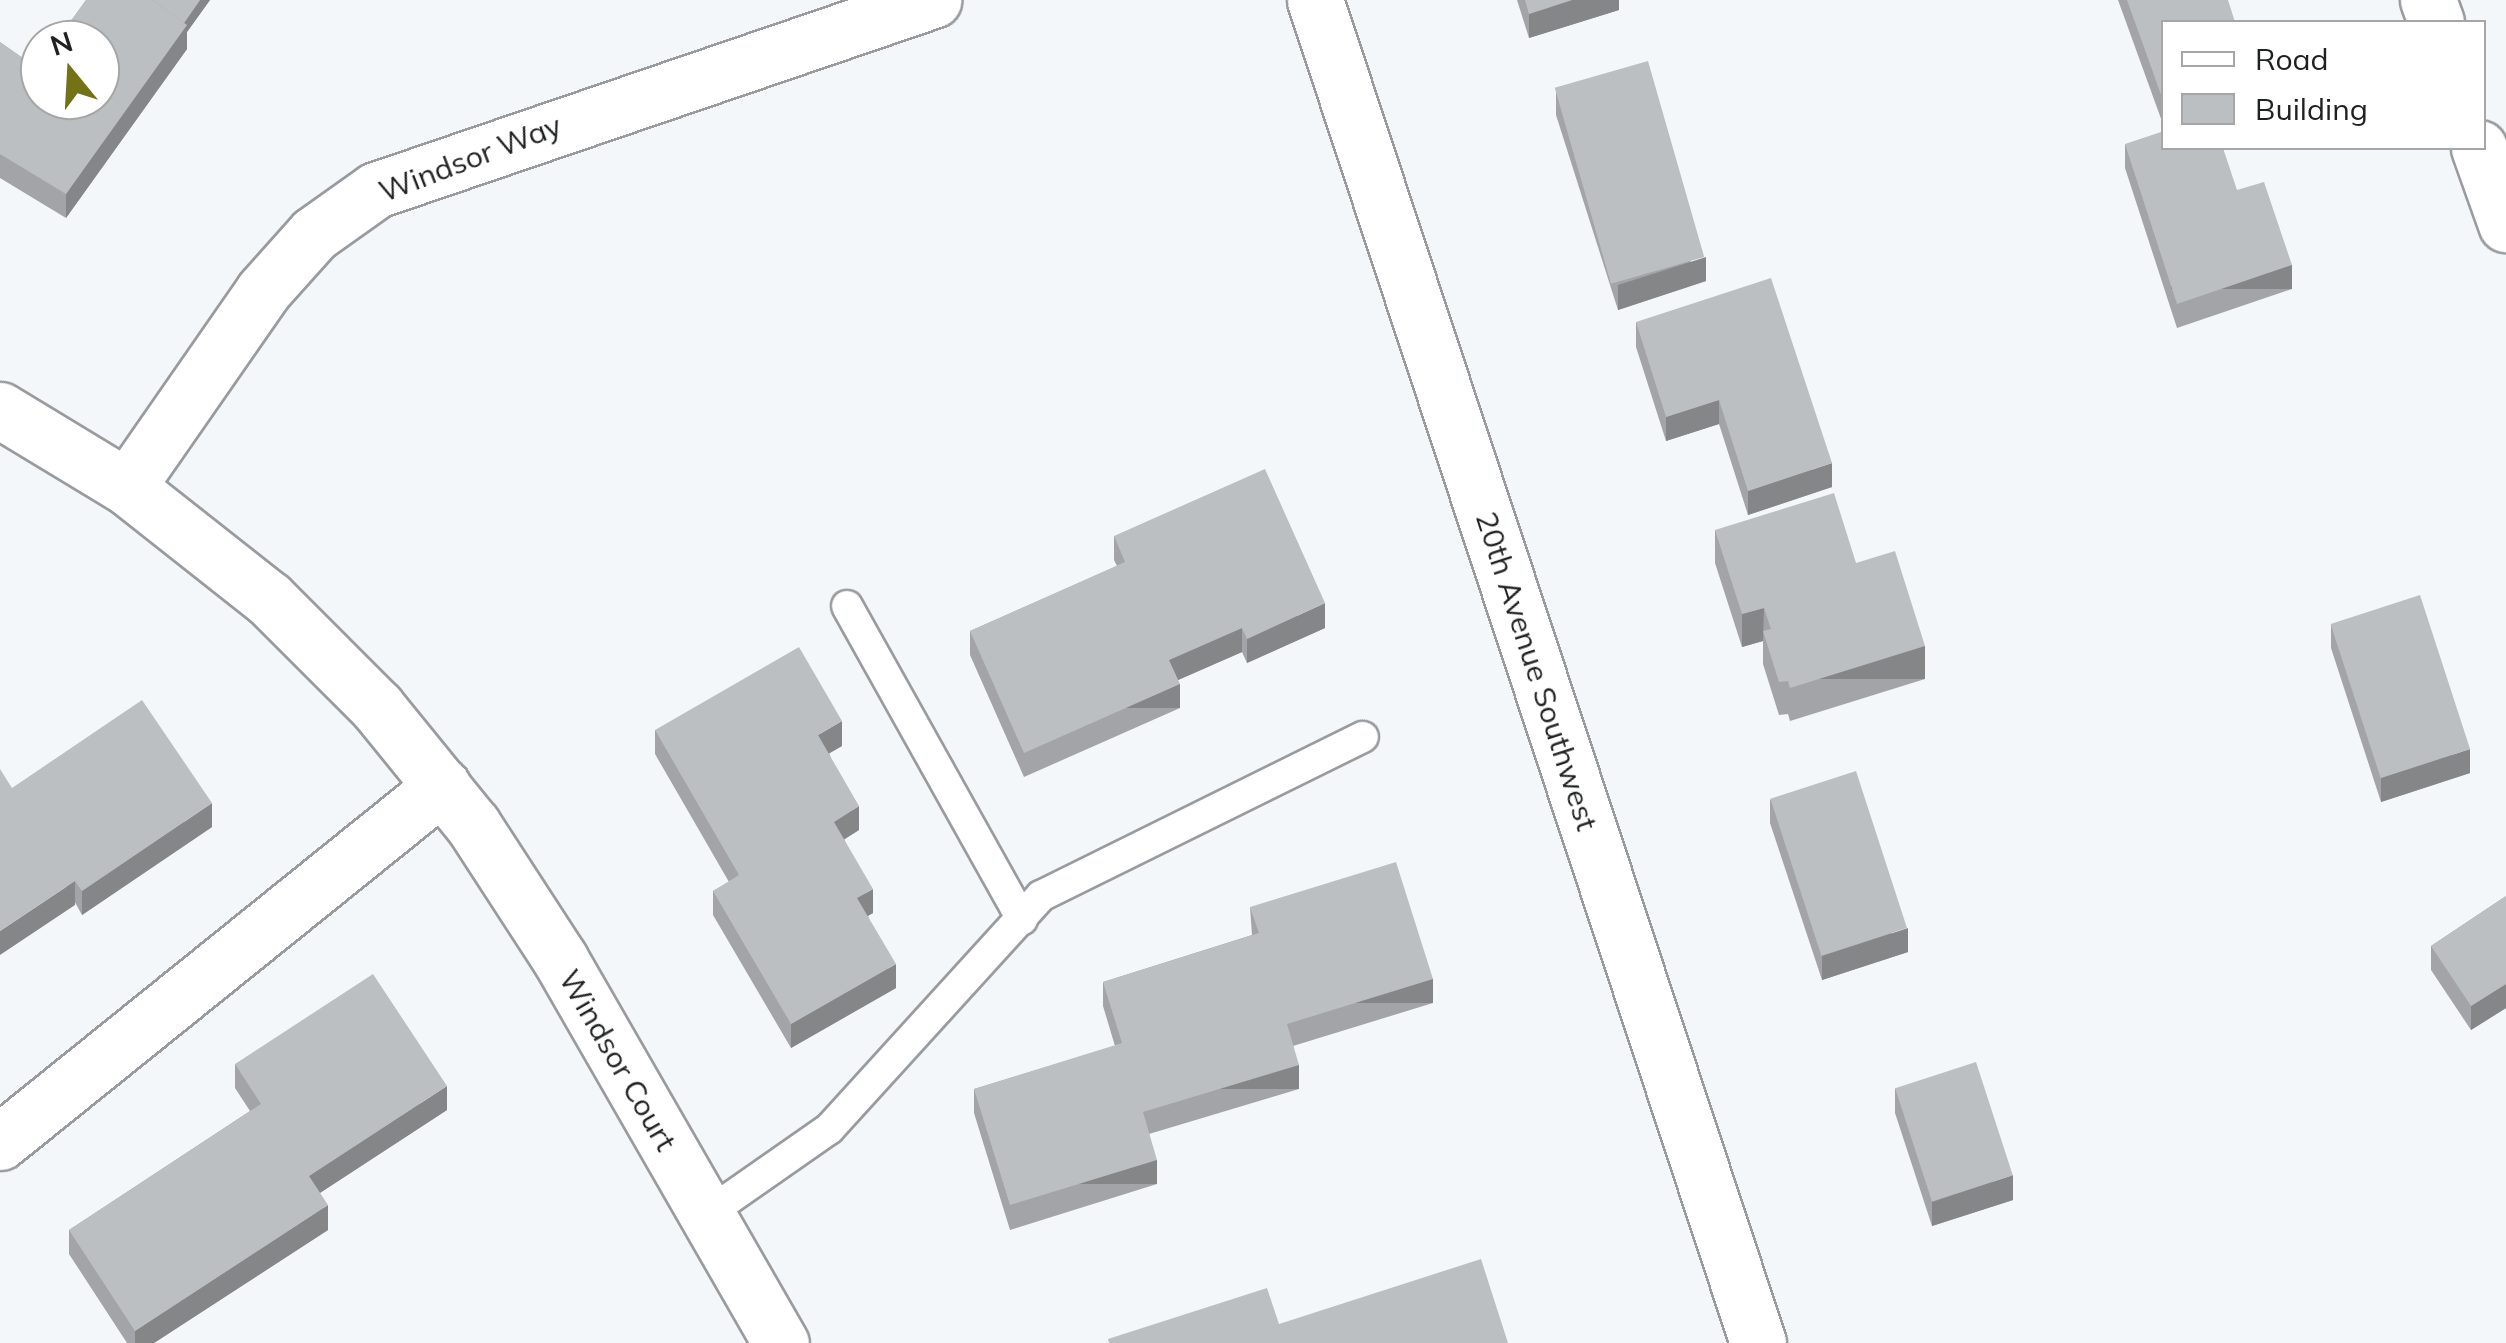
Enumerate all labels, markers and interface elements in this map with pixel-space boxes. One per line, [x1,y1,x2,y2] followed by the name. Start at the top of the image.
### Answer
[20,20,120,120] north arrow
[2161,20,2486,150] legend
[46,23,77,63] text: N
[2255,40,2329,78] text: Road
[2255,90,2368,128] text: Building
[374,107,566,209] street label: Windsor Way
[1468,507,1606,835] street label: 20th Avenue Southwest
[552,963,684,1157] street label: Windsor Court

